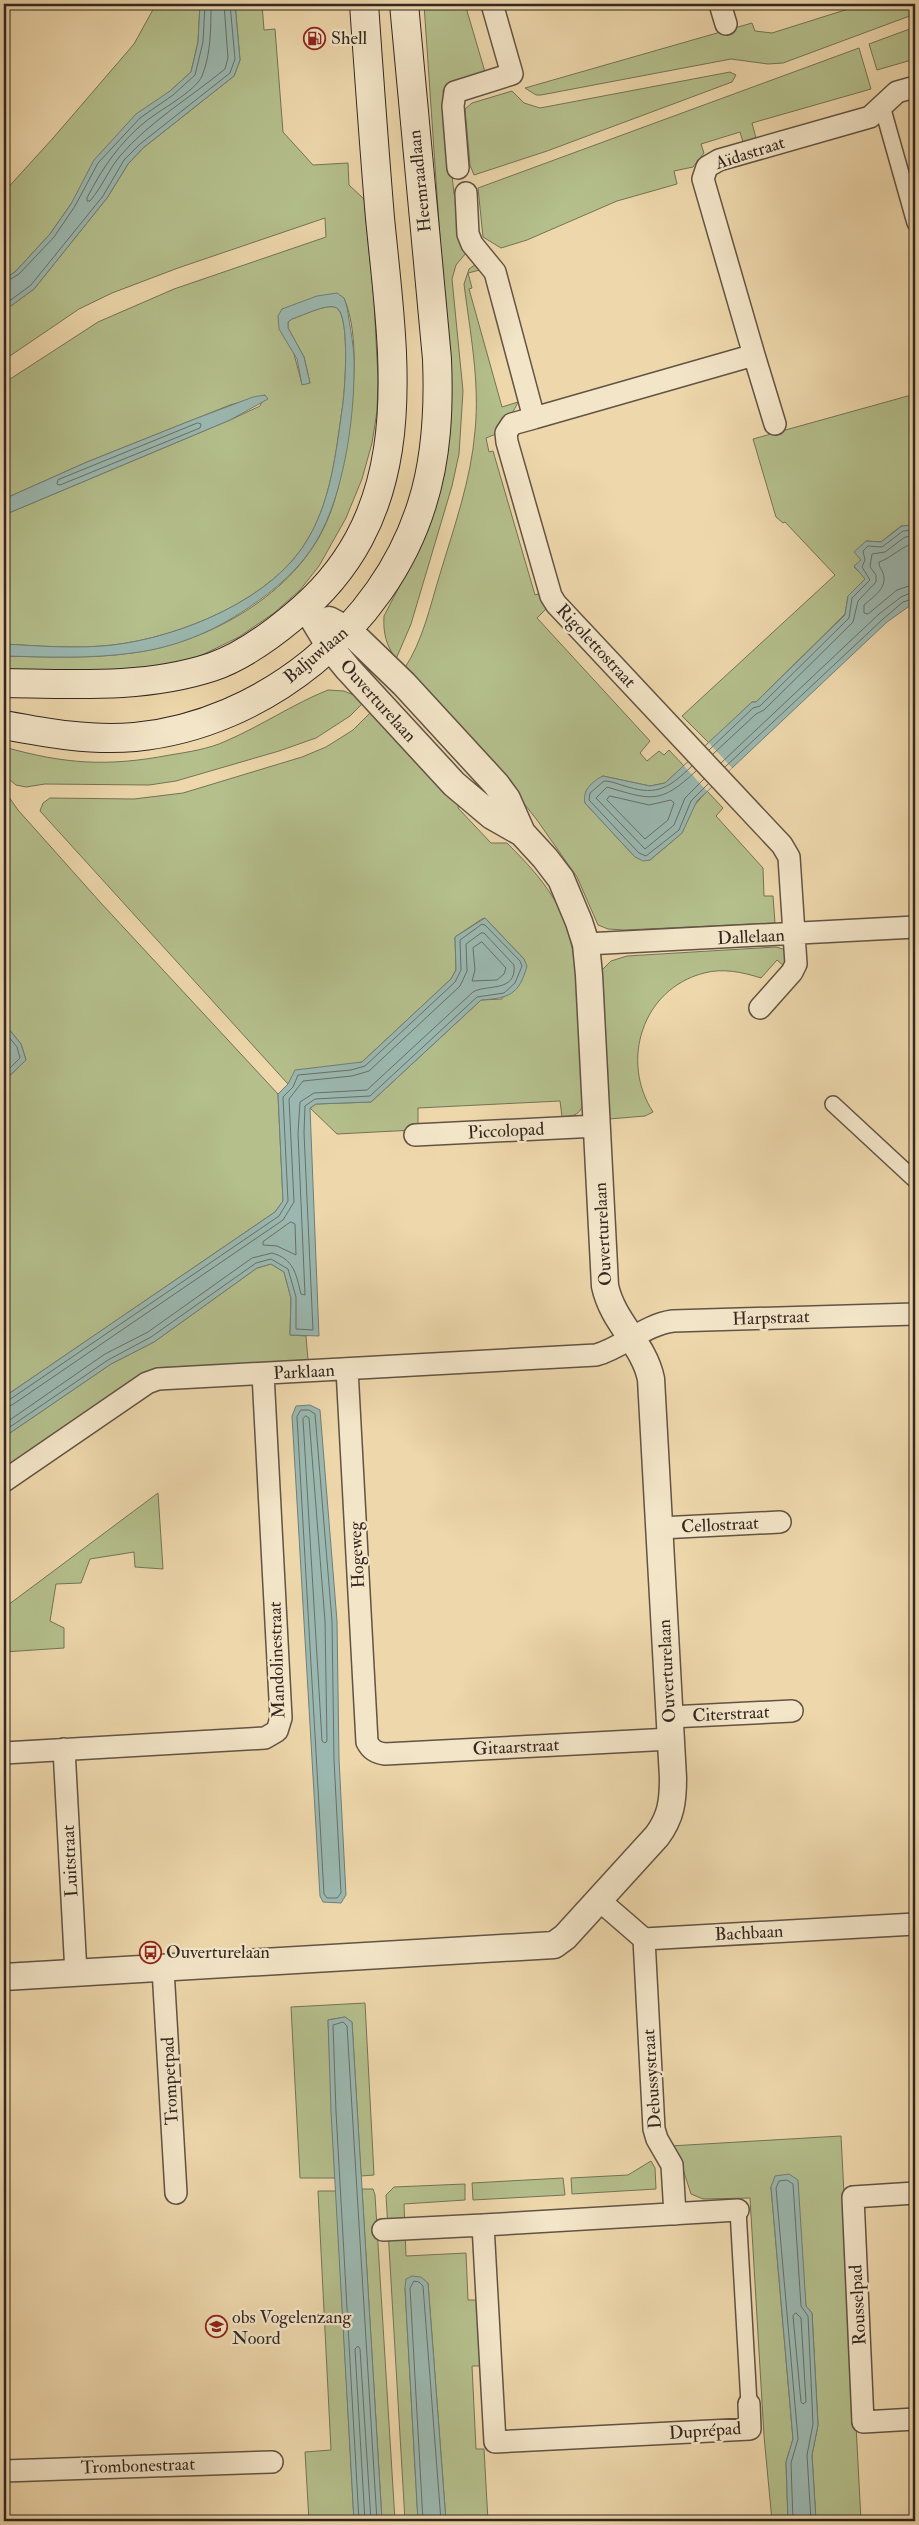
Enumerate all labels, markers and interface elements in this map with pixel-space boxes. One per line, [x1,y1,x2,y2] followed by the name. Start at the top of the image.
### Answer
[303,26,327,50] fuel station icon: Shell
[331,27,368,50] place label: Shell
[403,129,437,233] street label: Heemraadlaan
[711,131,788,175] street label: Aïdastraat
[551,599,641,693] street label: Rigolettostraat
[279,621,353,689] street label: Baljuwlaan
[335,655,421,747] street label: Ouverturelaan
[717,924,785,950] street label: Dallelaan
[467,1118,545,1144] street label: Piccolopad
[589,1182,617,1286] street label: Ouverturelaan
[732,1305,810,1331] street label: Harpstraat
[273,1359,335,1385] street label: Parklaan
[681,1511,760,1539] street label: Cellostraat
[344,1520,370,1589] street label: Hogeweg
[263,1601,291,1719] street label: Mandolinestraat
[653,1619,681,1723] street label: Ouverturelaan
[692,1700,770,1728] street label: Citerstraat
[472,1733,560,1761] street label: Gitaarstraat
[57,1824,83,1898] street label: Luitstraat
[714,1920,784,1946] street label: Bachbaan
[138,1940,162,1964] bus stop icon: Ouverturelaan
[166,1941,270,1964] place label: Ouverturelaan
[637,2028,667,2130] street label: Debussystraat
[156,2036,184,2126] street label: Trompetpad
[844,2264,872,2346] street label: Rousselpad
[232,2306,352,2350] place label: obs Vogelenzang Noord
[204,2315,228,2339] school or university icon: obs Vogelenzang Noord
[668,2417,742,2445] street label: Duprépad
[81,2453,196,2479] street label: Trombonestraat

